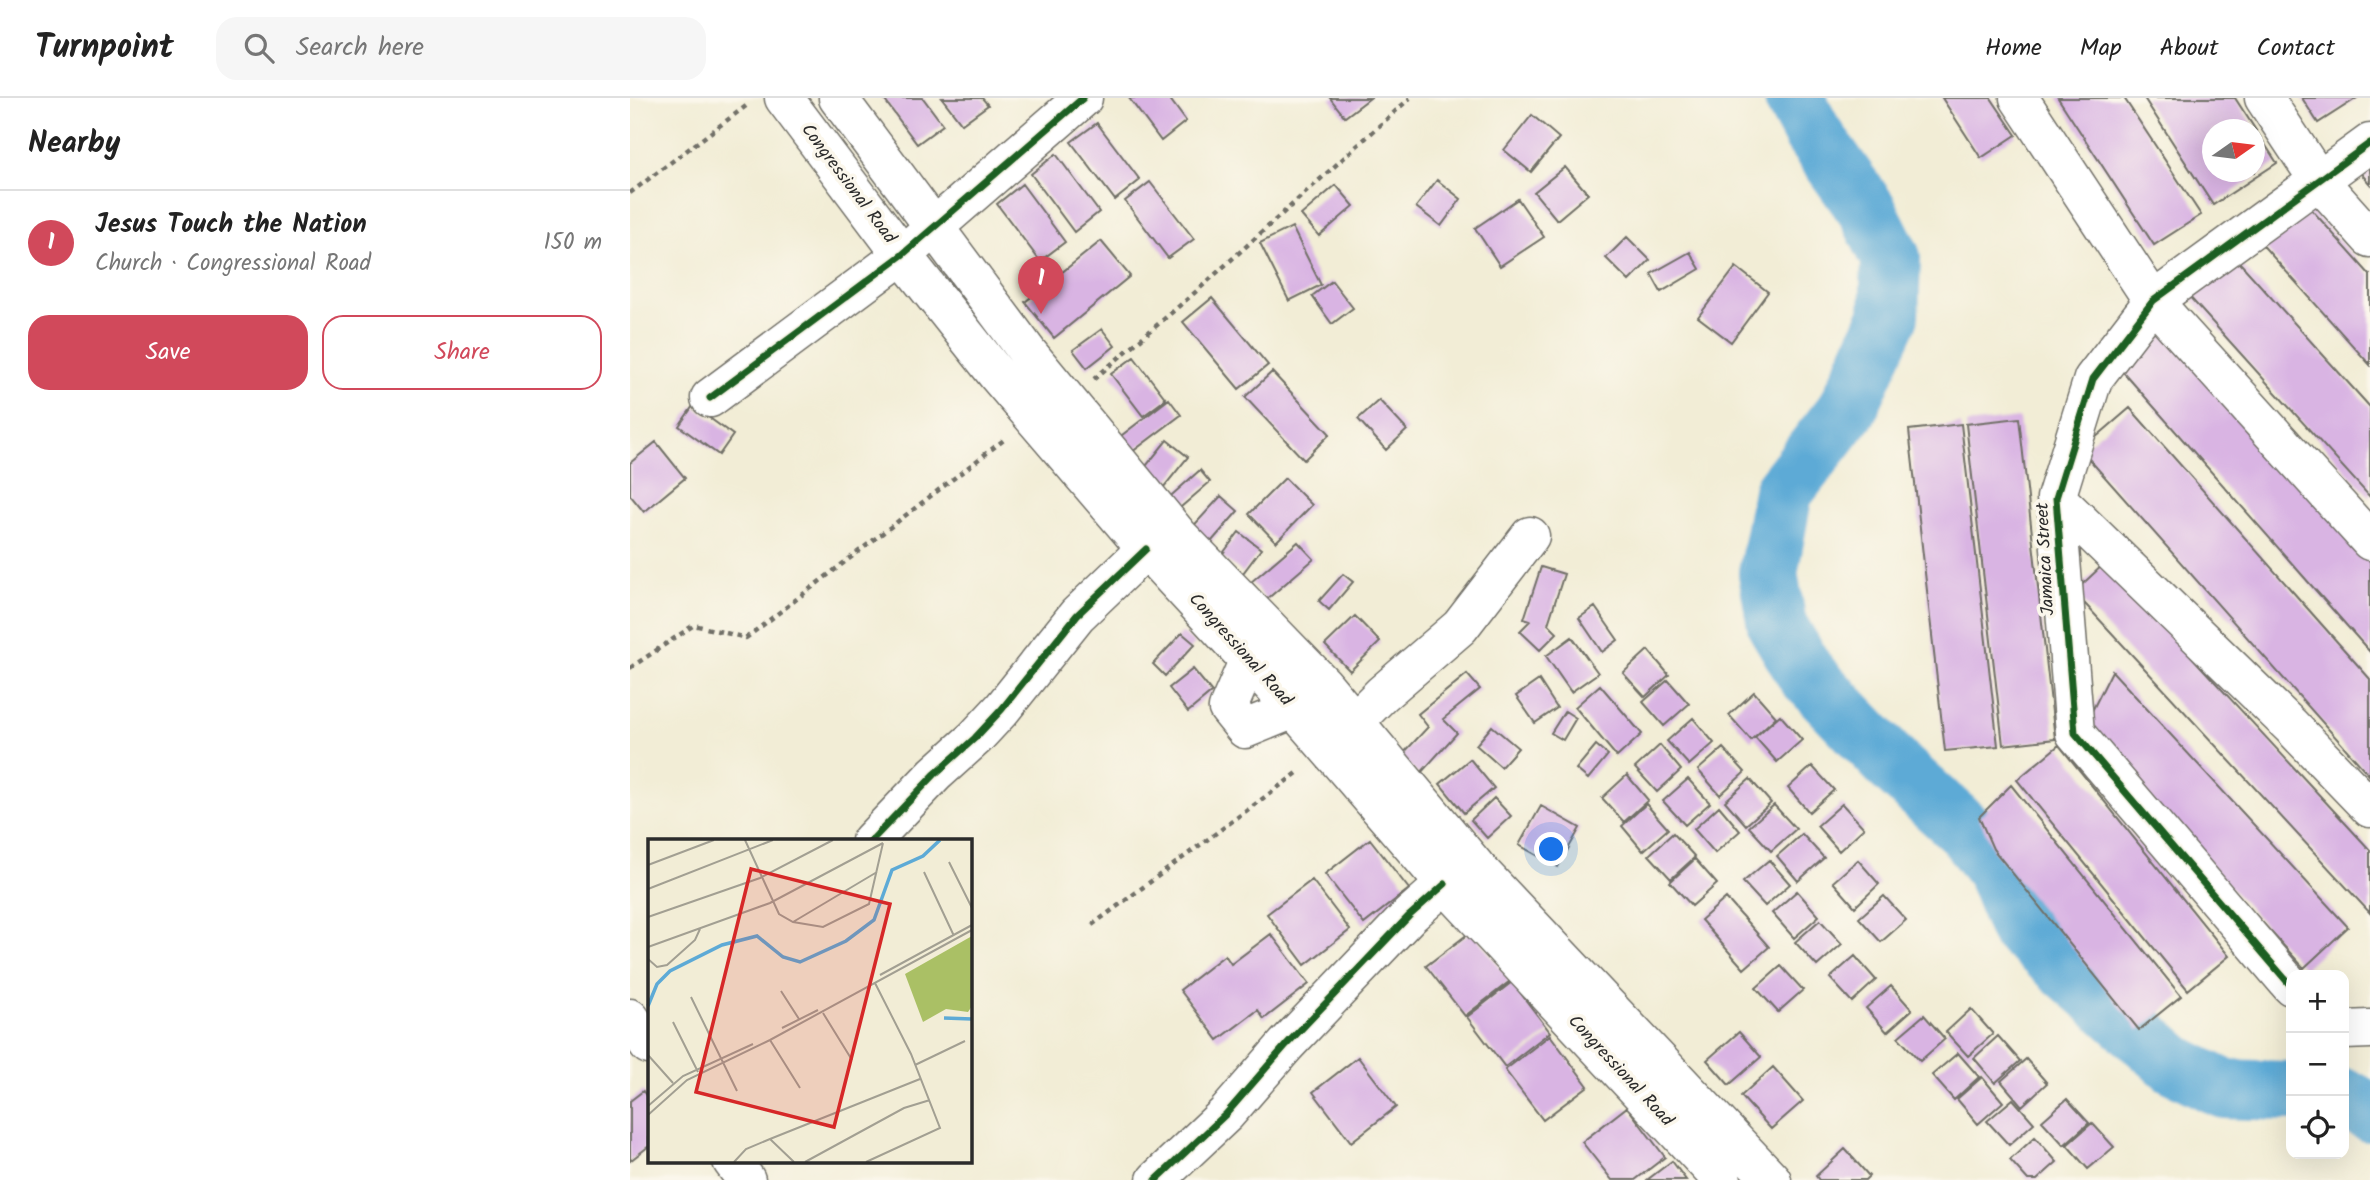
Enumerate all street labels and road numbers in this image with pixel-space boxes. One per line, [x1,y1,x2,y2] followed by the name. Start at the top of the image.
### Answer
[793,118,904,251] street label: Congressional Road
[2029,501,2063,616] street label: Jamaica Street
[1181,587,1300,714] street label: Congressional Road
[1560,1008,1681,1135] street label: Congressional Road

